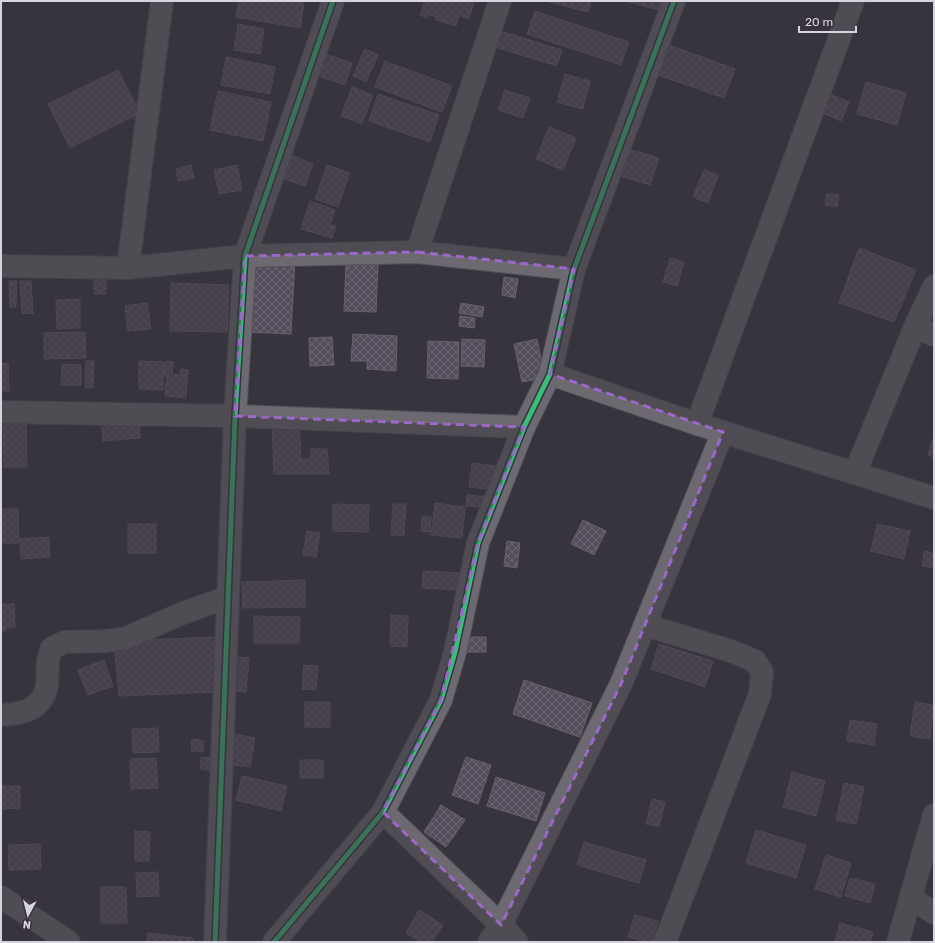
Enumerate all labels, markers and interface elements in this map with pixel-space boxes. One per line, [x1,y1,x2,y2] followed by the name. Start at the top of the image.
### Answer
[799,8,856,34] scale bar
[805,15,833,29] text: 20 m
[8,895,48,935] north arrow
[22,917,32,931] text: N

